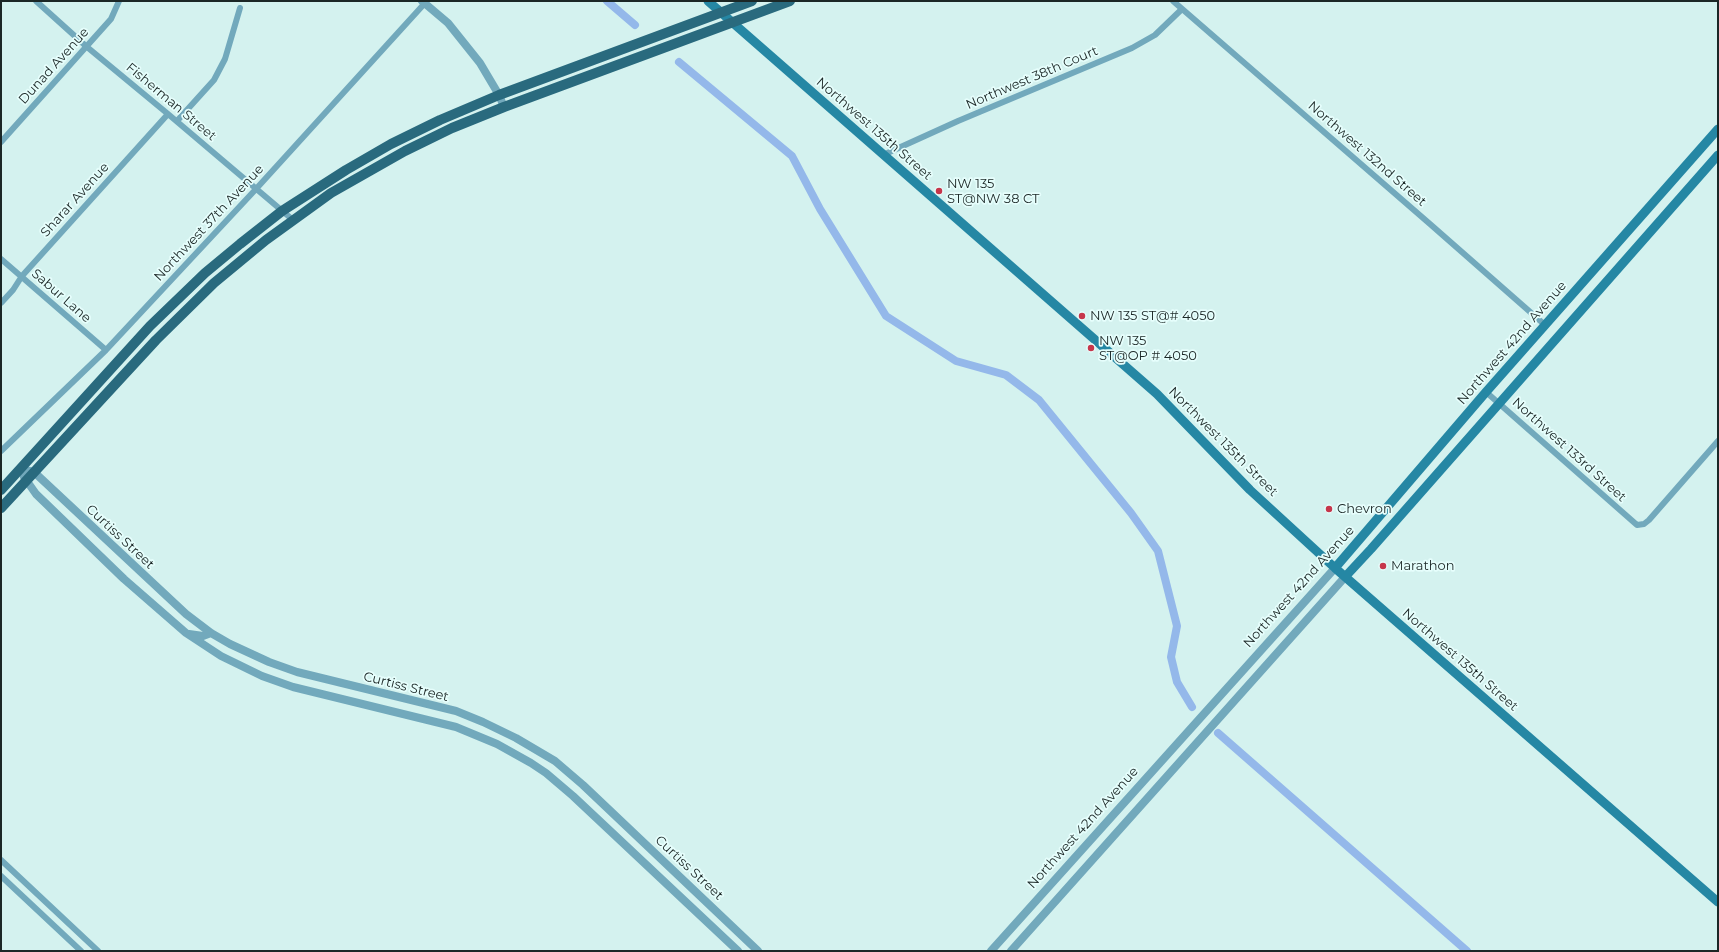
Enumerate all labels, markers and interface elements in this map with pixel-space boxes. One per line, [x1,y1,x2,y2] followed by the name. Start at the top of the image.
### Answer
[16,25,92,107] street label: Dunad Avenue
[964,43,1100,113] street label: Northwest 38th Court
[123,60,219,144] street label: Fisherman Street
[813,74,935,184] street label: Northwest 135th Street
[1305,98,1429,210] street label: Northwest 132nd Street
[38,160,112,240] street label: Sharar Avenue
[151,162,267,284] street label: Northwest 37th Avenue
[947,176,1039,207] place label: NW 135 ST@NW 38 CT
[934,186,944,196] marker: NW 135 ST@NW 38 CT
[28,266,94,326] street label: Sabur Lane
[1454,278,1570,408] street label: Northwest 42nd Avenue
[1090,308,1215,324] place label: NW 135 ST@# 4050
[1077,311,1087,321] marker: NW 135 ST@# 4050
[1099,333,1197,364] place label: NW 135 ST@OP # 4050
[1086,343,1096,353] marker: NW 135 ST@OP # 4050
[1165,384,1281,500] street label: Northwest 135th Street
[1509,395,1629,505] street label: Northwest 133rd Street
[1337,501,1392,517] place label: Chevron
[83,502,157,572] street label: Curtiss Street
[1324,504,1334,514] marker: Chevron
[1240,523,1358,651] street label: Northwest 42nd Avenue
[1391,558,1454,574] place label: Marathon
[1378,561,1388,571] marker: Marathon
[1399,605,1521,715] street label: Northwest 135th Street
[362,669,450,705] street label: Curtiss Street
[1024,764,1142,892] street label: Northwest 42nd Avenue
[652,833,726,903] street label: Curtiss Street

